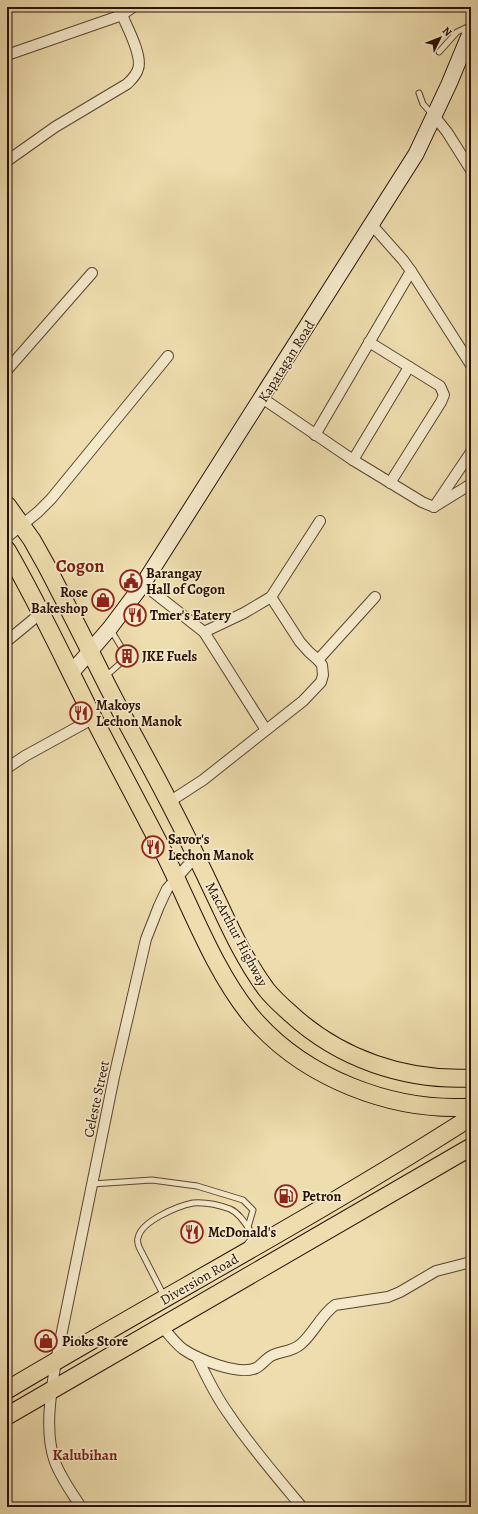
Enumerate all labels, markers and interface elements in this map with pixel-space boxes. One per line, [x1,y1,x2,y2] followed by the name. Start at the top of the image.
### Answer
[420,18,460,58] north arrow
[439,23,455,40] text: N
[254,316,319,406] street label: Kapatagan Road
[56,554,104,578] district label: Cogon
[146,564,225,599] place label: Barangay Hall of Cogon
[118,568,144,594] public building icon: Barangay Hall of Cogon
[31,583,89,618] place label: Rose Bakeshop
[90,587,116,613] shop icon: Rose Bakeshop
[122,602,148,628] restaurant icon: Tmer's Eatery
[150,606,231,625] place label: Tmer's Eatery
[114,643,140,669] building icon: JKE Fuels
[142,647,198,666] place label: JKE Fuels
[96,696,182,731] place label: Makoys Lechon Manok
[68,700,94,726] restaurant icon: Makoys Lechon Manok
[168,830,254,865] place label: Savor's Lechon Manok
[140,834,166,860] restaurant icon: Savor's Lechon Manok
[201,879,273,991] street label: MacArthur Highway
[79,1059,114,1139] street label: Celeste Street
[273,1183,299,1209] fuel station icon: Petron
[302,1187,342,1206] place label: Petron
[179,1219,205,1245] restaurant icon: McDonald's
[208,1223,276,1242] place label: McDonald's
[157,1249,242,1310] street label: Diversion Road
[33,1328,59,1354] shop icon: Pioks Store
[62,1332,129,1351] place label: Pioks Store
[53,1445,118,1465] district label: Kalubihan

